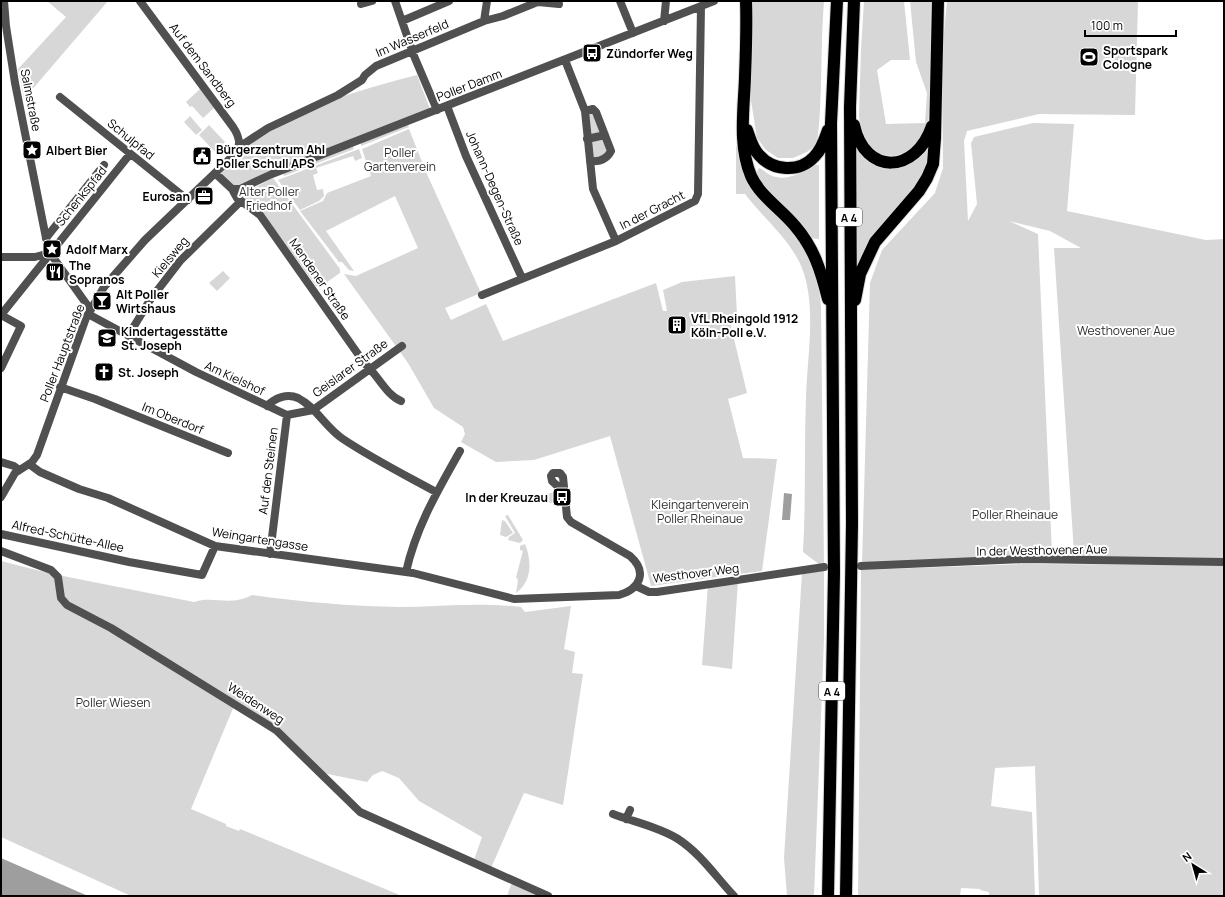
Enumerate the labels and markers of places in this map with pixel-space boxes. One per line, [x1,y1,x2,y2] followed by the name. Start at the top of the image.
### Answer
[581,42,603,64] bus stop icon: Zündorfer Weg
[1103,42,1168,73] place label: Sportspark Cologne
[606,45,693,62] place label: Zündorfer Weg
[1078,46,1100,68] sports icon: Sportspark Cologne
[21,139,43,161] place icon: Albert Bier
[216,141,325,172] place label: Bürgerzentrum Ahl Poller Schull APS
[46,142,108,159] place label: Albert Bier
[191,145,213,167] public building icon: Bürgerzentrum Ahl Poller Schull APS
[193,185,215,207] office icon: Eurosan
[143,188,190,205] place label: Eurosan
[41,238,63,260] place icon: Adolf Marx
[66,241,128,258] place label: Adolf Marx
[69,257,125,288] place label: The Sopranos
[44,261,66,283] restaurant icon: The Sopranos
[116,286,176,317] place label: Alt Poller Wirtshaus
[91,290,113,312] bar icon: Alt Poller Wirtshaus
[691,310,798,341] place label: VfL Rheingold 1912 Köln-Poll e.V.
[666,314,688,336] building icon: VfL Rheingold 1912 Köln-Poll e.V.
[121,323,228,354] place label: Kindertagesstätte St. Joseph
[96,327,118,349] school or university icon: Kindertagesstätte St. Joseph
[93,361,115,383] church icon: St. Joseph
[118,364,179,381] place label: St. Joseph
[551,486,573,508] bus stop icon: In der Kreuzau
[465,489,548,506] place label: In der Kreuzau

